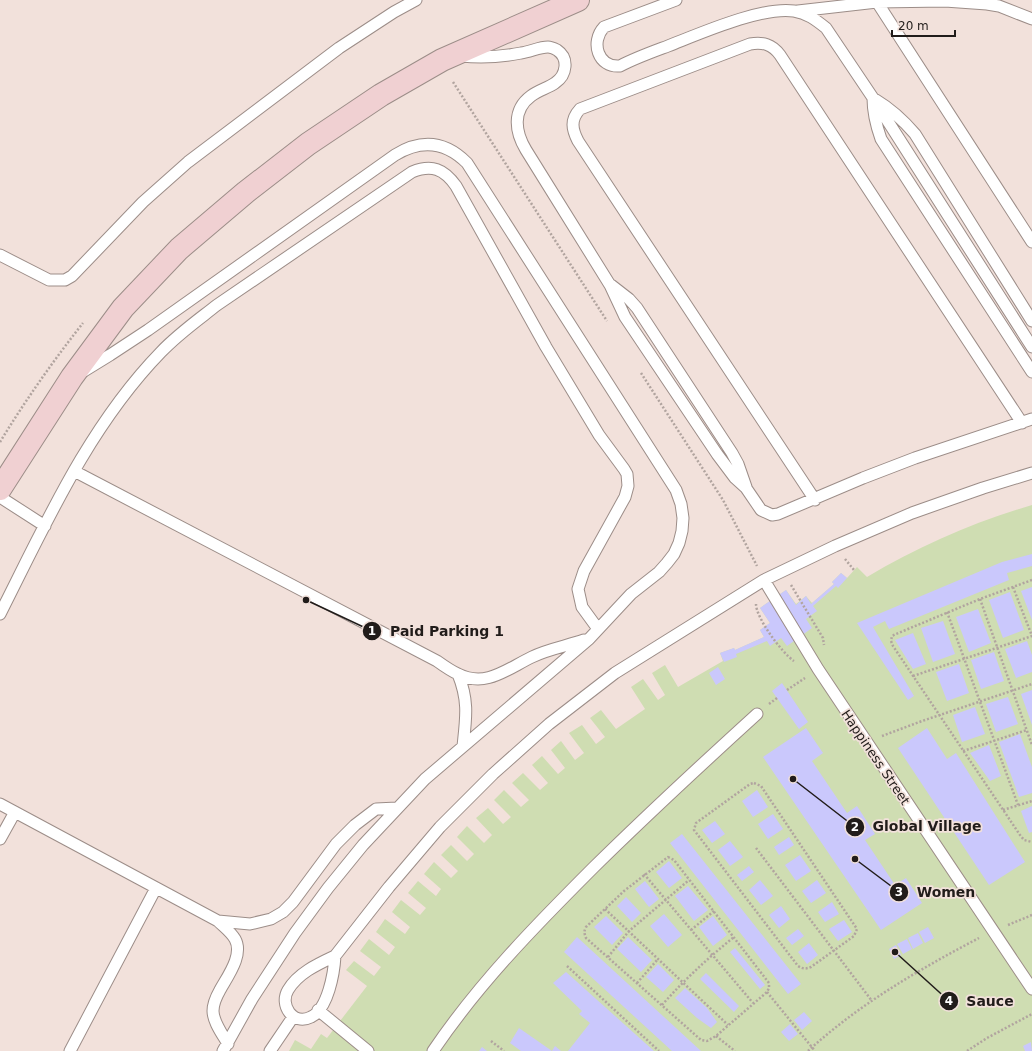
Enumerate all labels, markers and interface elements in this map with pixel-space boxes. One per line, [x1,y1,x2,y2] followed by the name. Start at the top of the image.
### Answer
[892,12,955,38] scale bar
[898,19,929,33] text: 20 m
[362,618,512,644] callout: Paid Parking 1
[390,623,504,639] text: Paid Parking 1
[368,624,376,638] text: 1
[838,707,913,808] street label: Happiness Street
[845,814,990,840] callout: Global Village
[873,818,982,834] text: Global Village
[851,820,859,834] text: 2
[889,879,983,905] callout: Women
[917,884,975,900] text: Women
[895,885,903,899] text: 3
[939,988,1022,1014] callout: Sauce
[966,993,1014,1009] text: Sauce
[945,994,953,1008] text: 4

